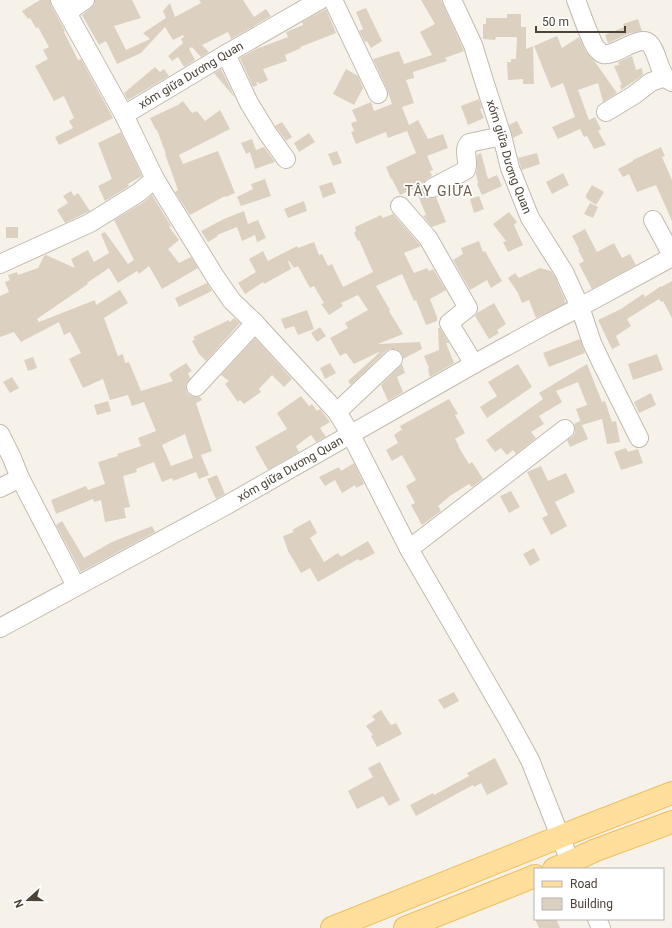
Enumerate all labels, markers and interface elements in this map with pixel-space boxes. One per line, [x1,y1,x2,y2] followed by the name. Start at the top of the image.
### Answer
[536,8,625,34] scale bar
[542,15,569,29] text: 50 m
[136,39,246,112] street label: xóm giữa Dương Quan
[484,98,535,216] street label: xóm giữa Dương Quan
[405,182,473,199] district label: TÂY GIỮA
[235,433,346,504] street label: xóm giữa Dương Quan
[534,868,664,920] legend
[570,877,598,891] text: Road
[8,880,48,920] north arrow
[12,897,27,909] text: N
[570,897,613,911] text: Building

